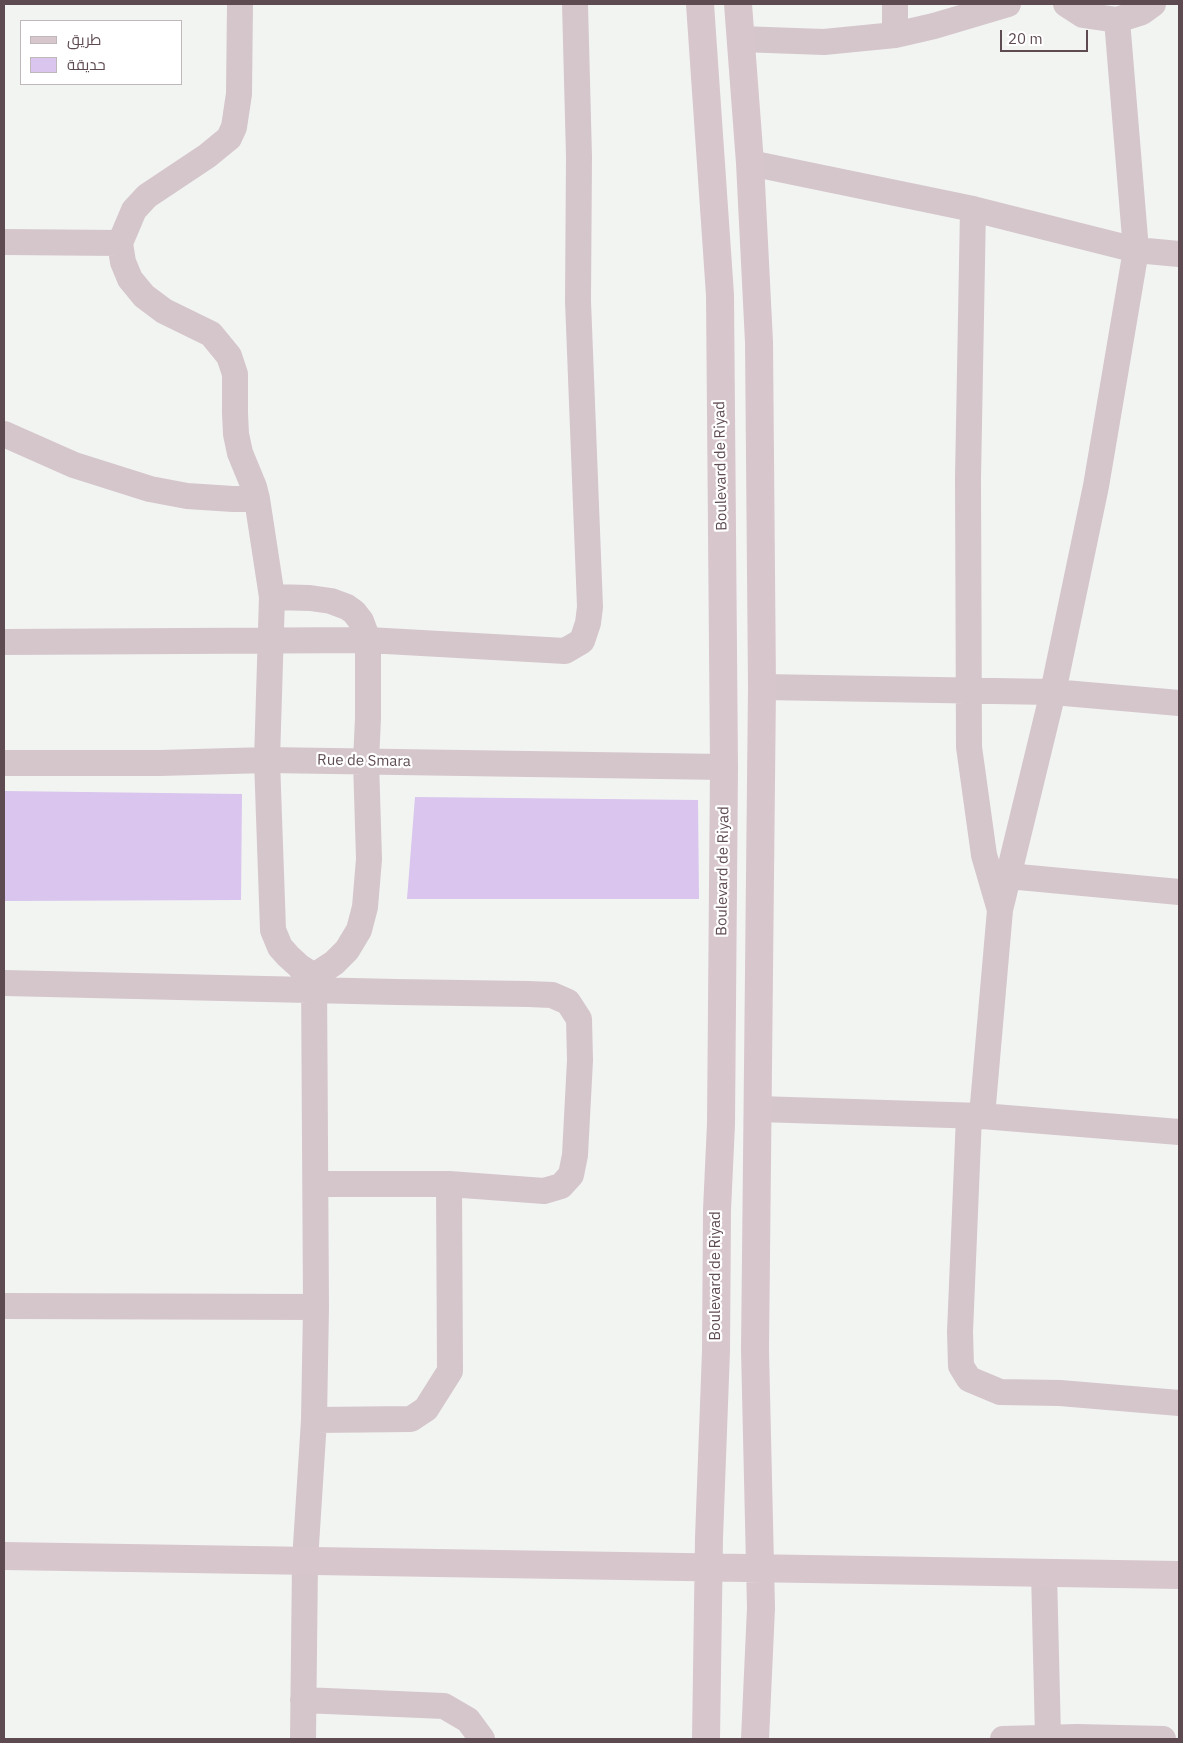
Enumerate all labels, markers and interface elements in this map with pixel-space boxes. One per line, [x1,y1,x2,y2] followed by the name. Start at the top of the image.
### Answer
[20,20,182,85] legend
[1003,20,1090,52] scale bar
[1008,29,1043,48] text: 20 m
[67,30,101,49] text: طريق
[67,55,106,74] text: حديقة
[711,401,731,531] street label: Boulevard de Riyad
[317,751,411,771] street label: Rue de Smara
[713,806,733,936] street label: Boulevard de Riyad
[707,1211,725,1341] street label: Boulevard de Riyad

